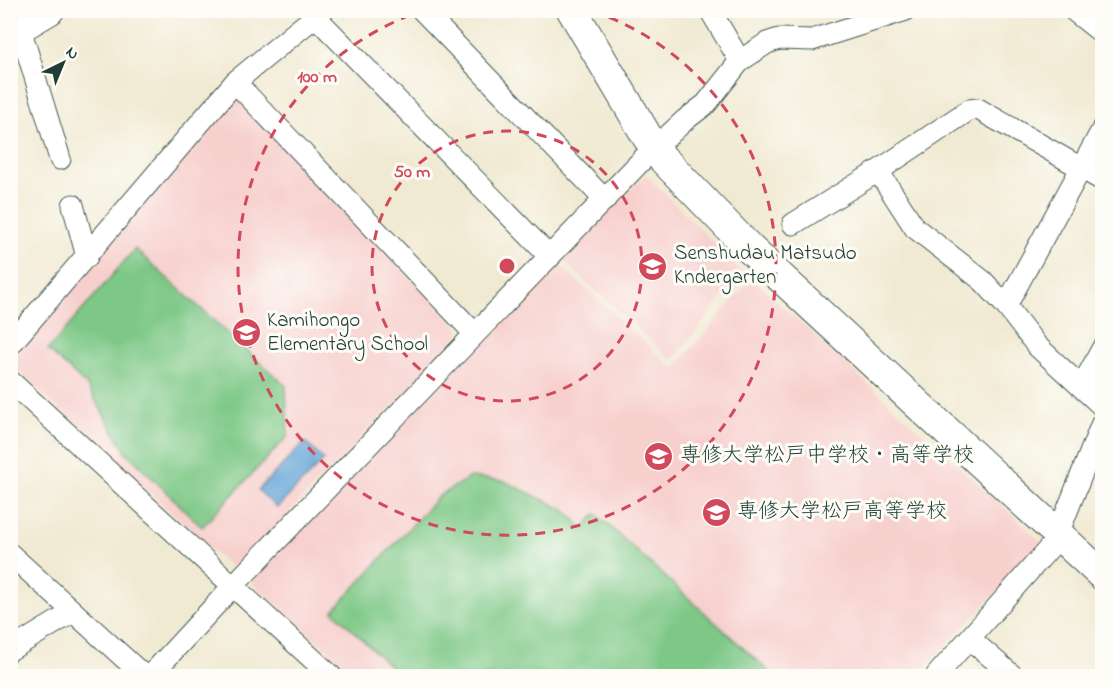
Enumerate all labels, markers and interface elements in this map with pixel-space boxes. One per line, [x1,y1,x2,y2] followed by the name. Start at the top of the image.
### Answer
[33,33,93,93] north arrow
[60,41,84,66] text: N
[297,65,337,91] text: 100 m
[394,160,430,186] text: 50 m
[674,239,857,295] place label: Senshudau Matsudo Kndergarten
[637,250,669,282] school or university icon: Senshudau Matsudo Kndergarten
[497,256,517,276] centre of rings
[267,306,428,362] place label: Kamihongo Elementary School
[230,317,262,349] school or university icon: Kamihongo Elementary School
[643,440,675,472] school or university icon: 専修大学松戸中学校・高等学校
[680,441,974,471] place label: 専修大学松戸中学校・高等学校
[700,496,732,528] school or university icon: 専修大学松戸高等学校
[737,497,947,527] place label: 専修大学松戸高等学校

